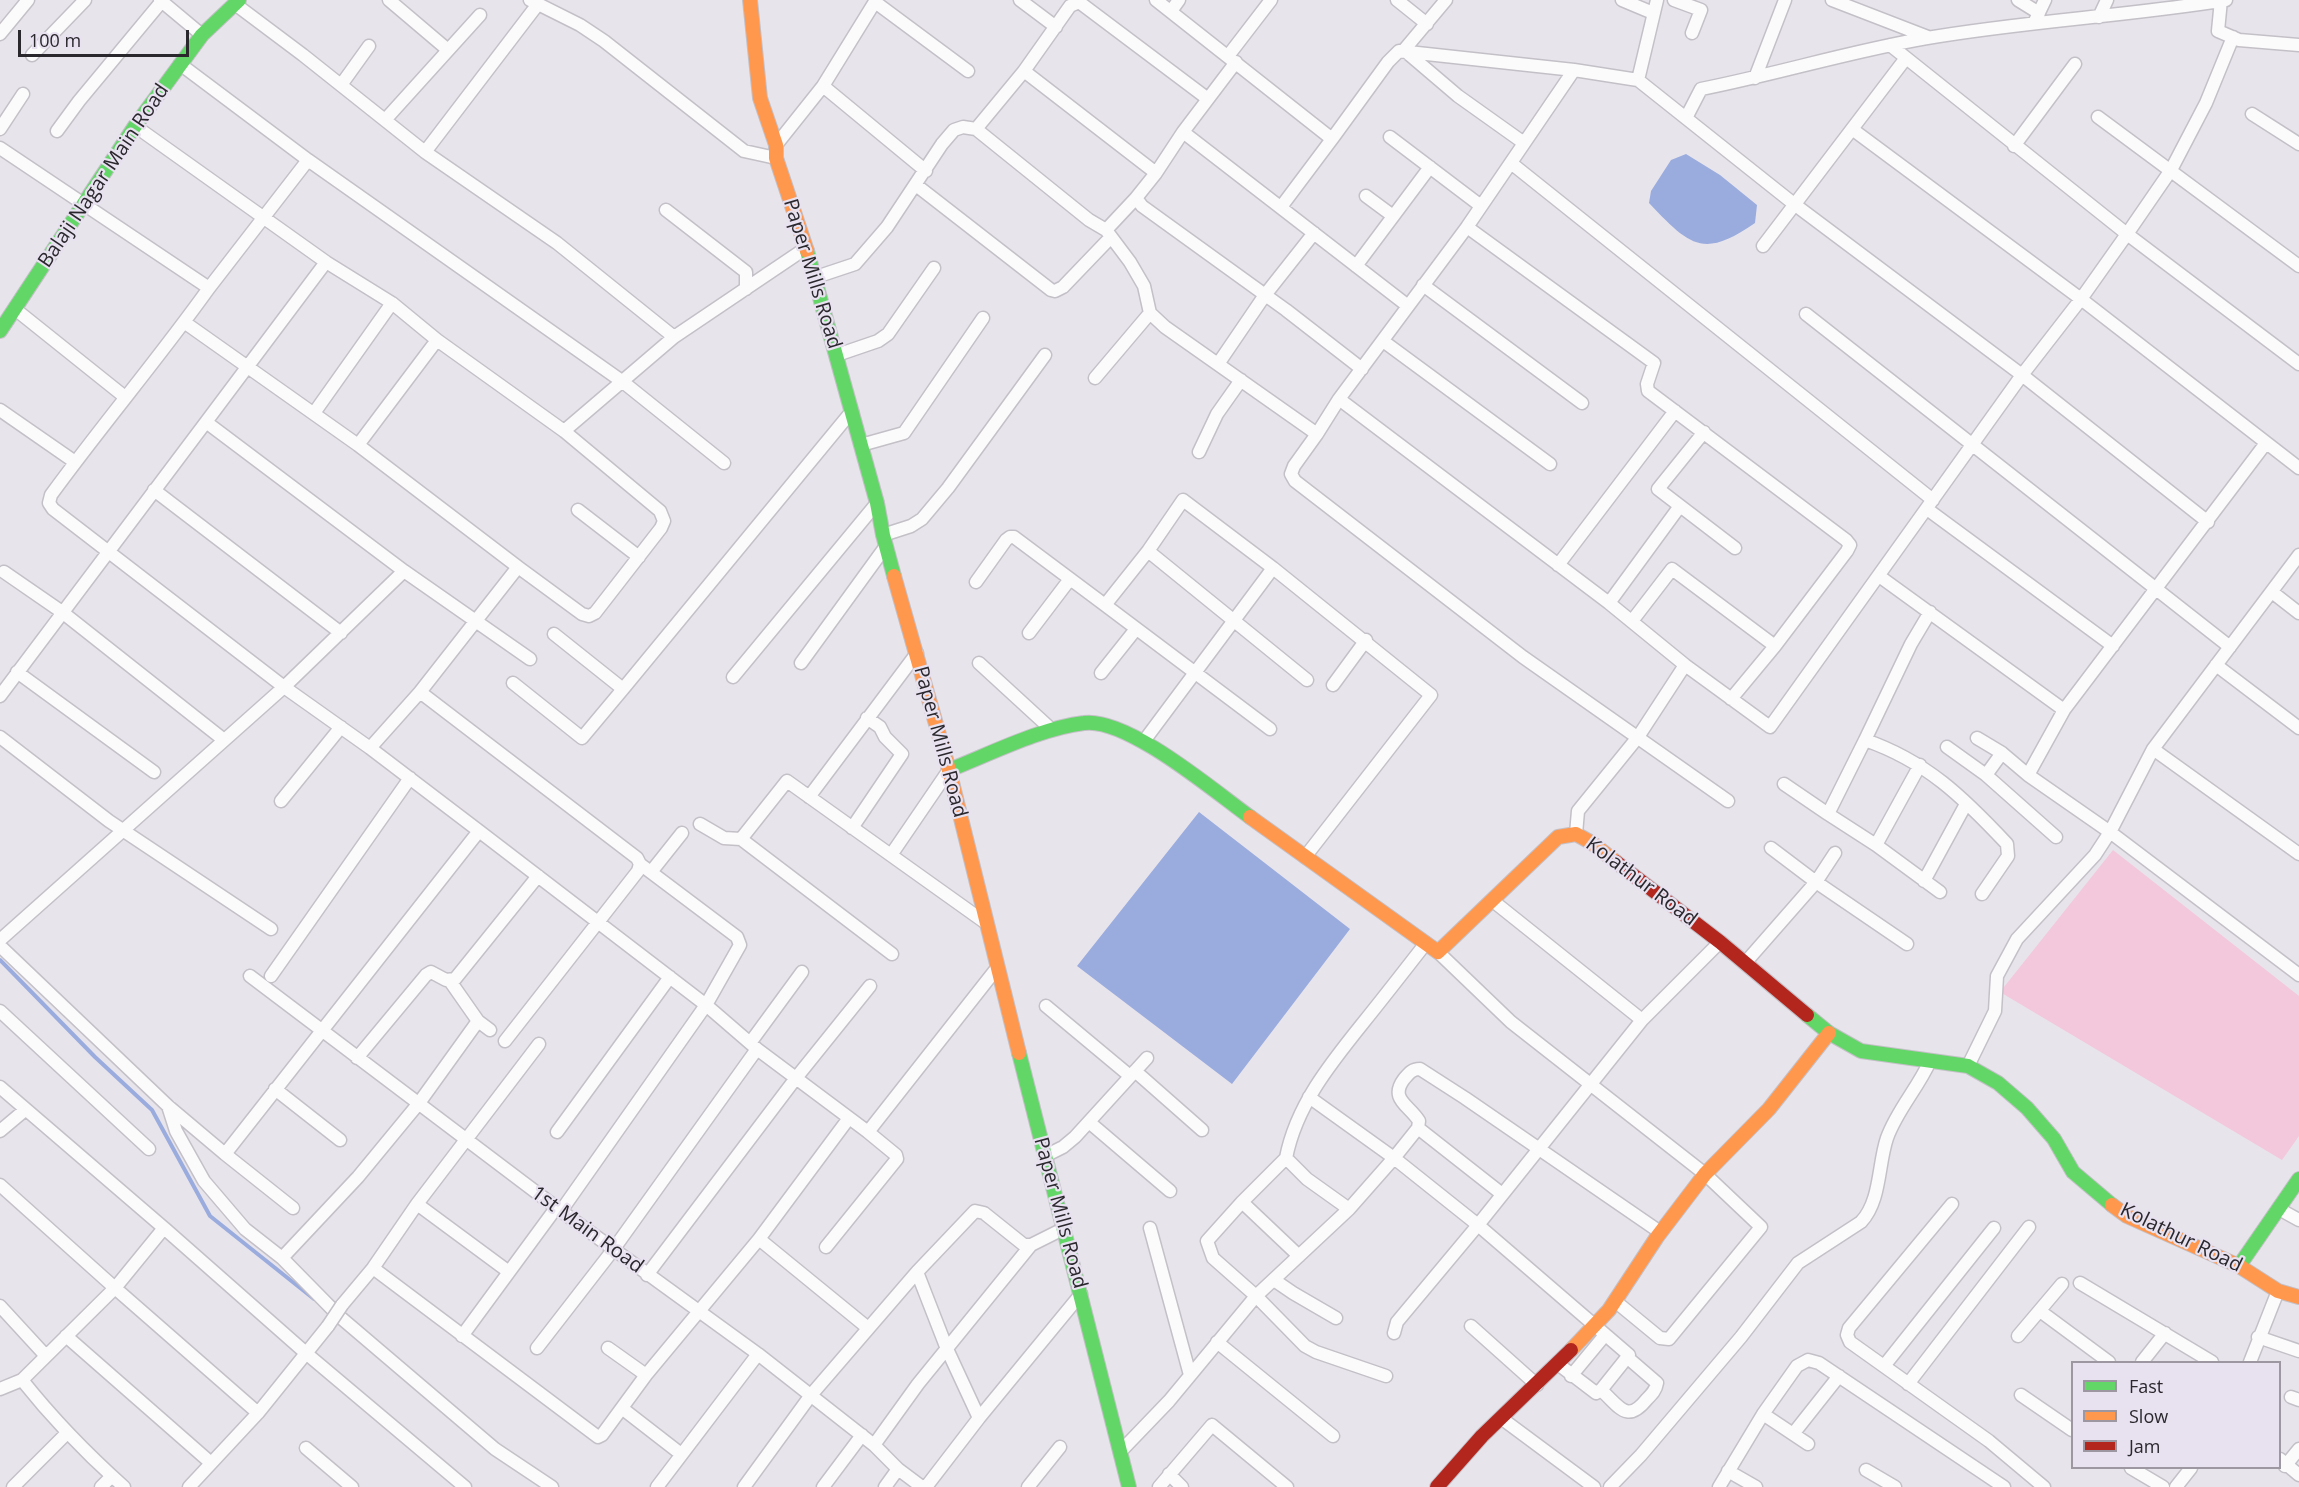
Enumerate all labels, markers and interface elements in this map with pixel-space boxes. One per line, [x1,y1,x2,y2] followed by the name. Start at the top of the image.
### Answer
[21,18,192,56] scale bar
[29,28,81,52] text: 100 m
[34,80,174,272] street label: Balaji Nagar Main Road
[778,196,846,352] street label: Paper Mills Road
[908,664,972,820] street label: Paper Mills Road
[1581,832,1701,932] street label: Kolathur Road
[1028,1135,1092,1291] street label: Paper Mills Road
[526,1181,648,1279] street label: 1st Main Road
[2116,1198,2246,1278] street label: Kolathur Road
[2071,1361,2281,1469] legend
[2129,1374,2163,1398] text: Fast
[2129,1404,2168,1428] text: Slow
[2129,1434,2161,1458] text: Jam

